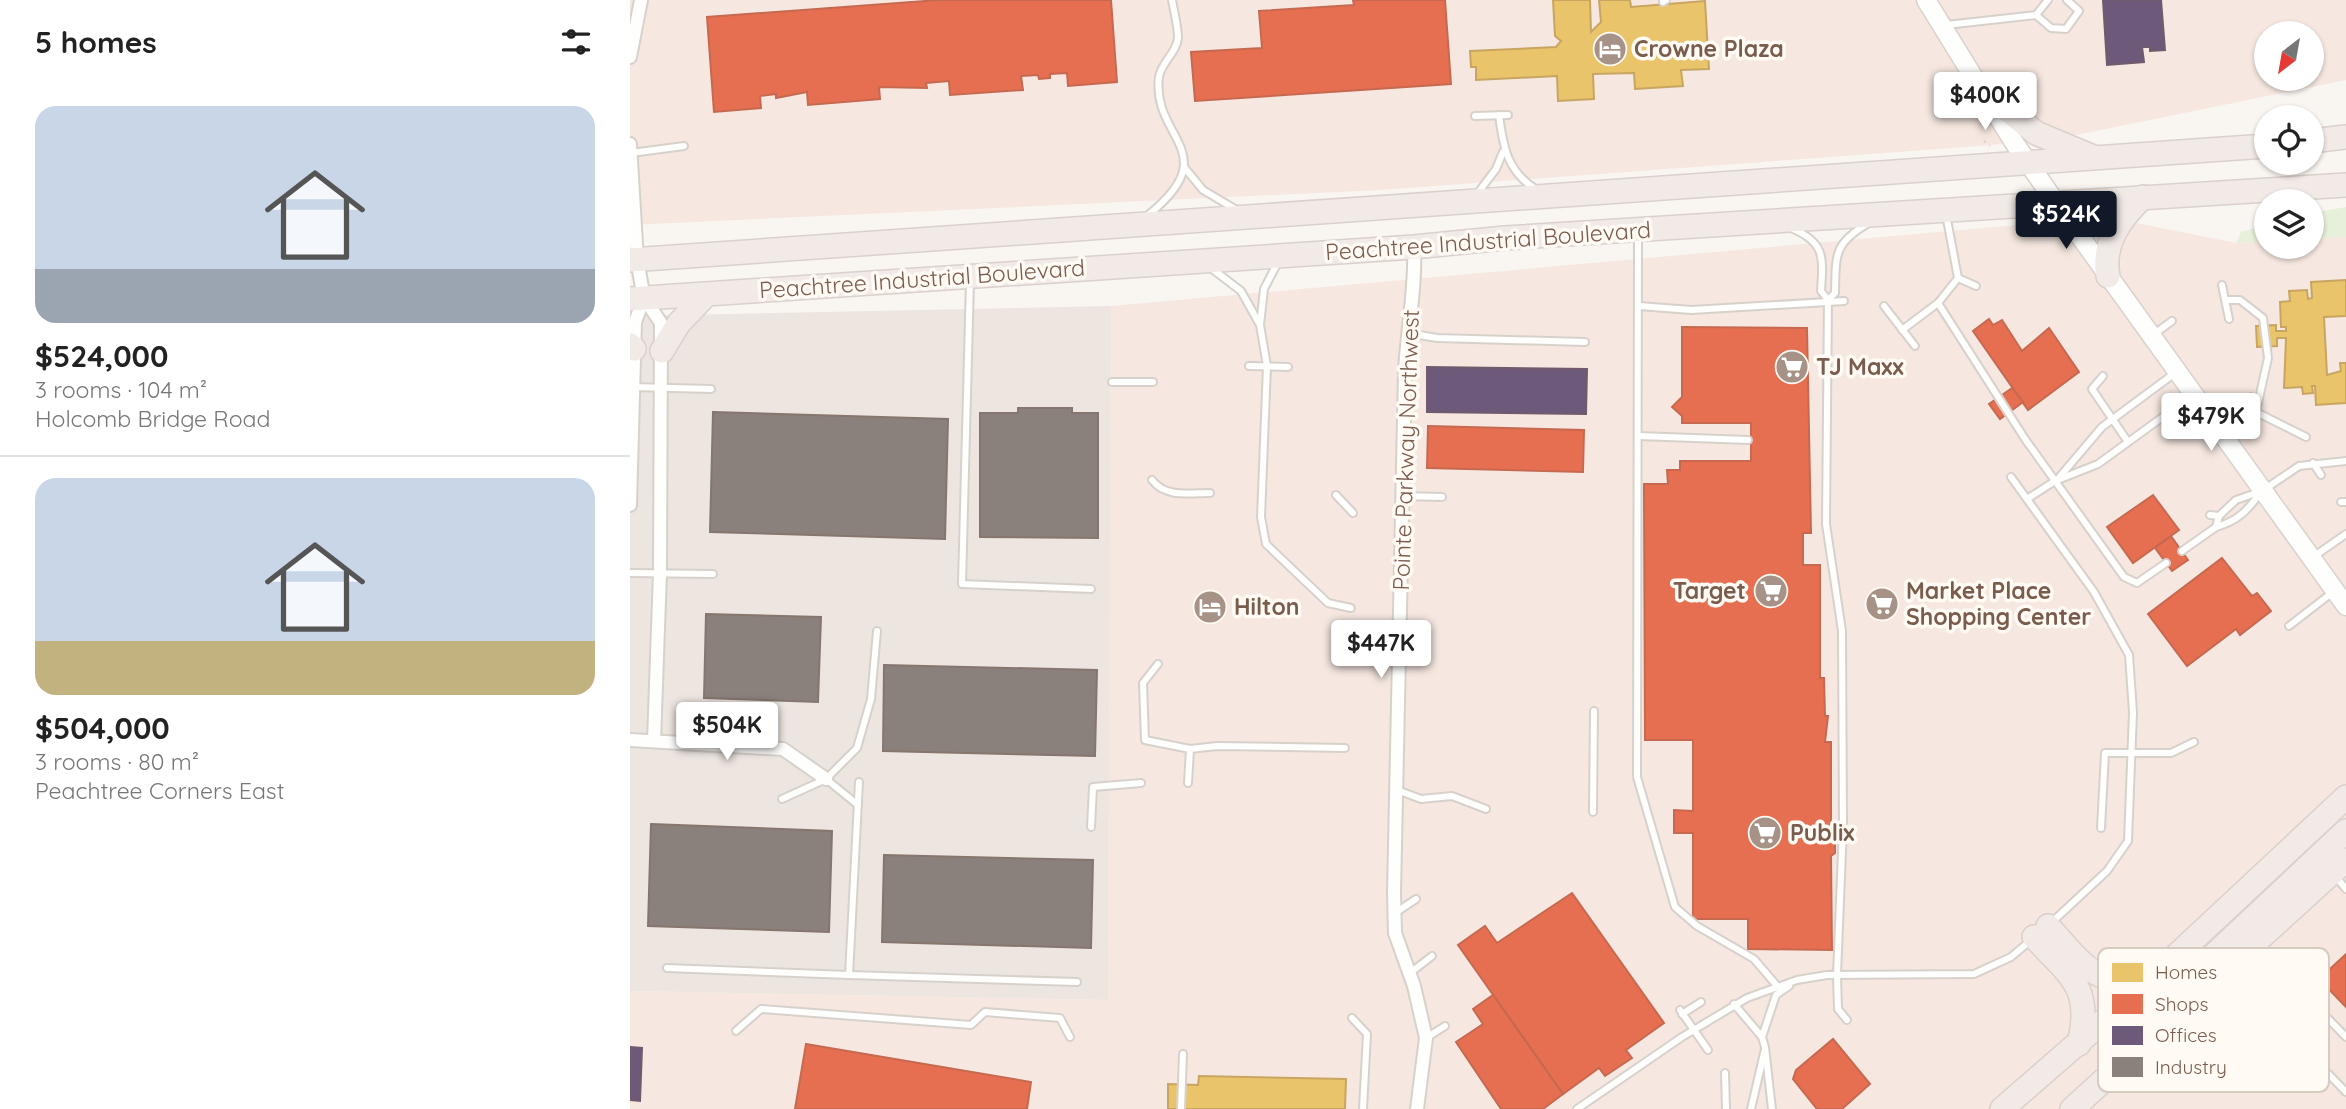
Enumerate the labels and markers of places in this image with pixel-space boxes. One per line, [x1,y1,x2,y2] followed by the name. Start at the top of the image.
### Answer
[1591,30,1629,68] hotel icon: Crowne Plaza
[1634,34,1784,63] place label: Crowne Plaza
[1936,72,2034,132] pin: $400K
[2017,191,2115,251] pin: $524K
[1773,348,1811,386] supermarket icon: TJ Maxx
[1816,352,1904,381] place label: TJ Maxx
[2162,393,2260,453] pin: $479K
[1752,572,1790,610] supermarket icon: Target
[1673,576,1746,605] place label: Target
[1906,576,2091,631] place label: Market Place Shopping Center
[1863,585,1901,623] supermarket icon: Market Place Shopping Center
[1191,588,1229,626] hotel icon: Hilton
[1234,592,1299,621] place label: Hilton
[1332,620,1430,680] pin: $447K
[678,702,776,762] pin: $504K
[1746,814,1784,852] supermarket icon: Publix
[1790,818,1855,847] place label: Publix

